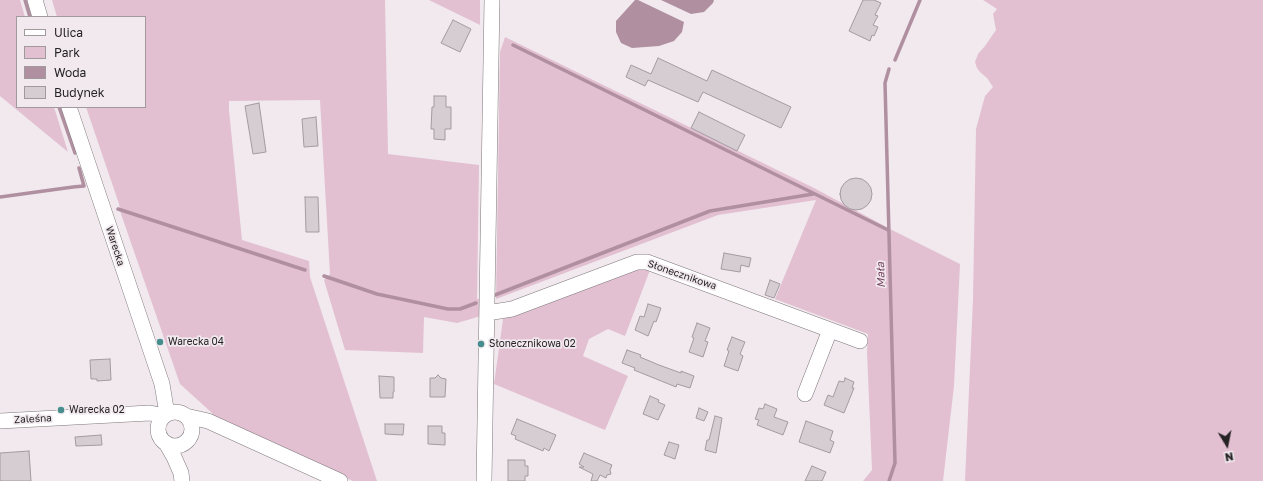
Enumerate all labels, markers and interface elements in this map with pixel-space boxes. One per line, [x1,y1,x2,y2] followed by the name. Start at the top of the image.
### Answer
[16,16,146,108] legend
[54,25,83,40] text: Ulica
[54,45,80,60] text: Park
[54,65,86,80] text: Woda
[54,85,105,100] text: Budynek
[103,225,127,267] street label: Warecka
[646,258,718,292] street label: Słonecznikowa
[874,262,888,288] water label: Mała
[168,336,224,348] place label: Warecka 04
[155,337,165,347] marker: Warecka 04
[489,338,575,350] place label: Słonecznikowa 02
[476,339,486,349] marker: Słonecznikowa 02
[69,404,125,416] place label: Warecka 02
[56,405,66,415] marker: Warecka 02
[14,412,52,426] street label: Zaleśna
[1207,425,1247,465] north arrow
[1224,450,1234,464] text: N

